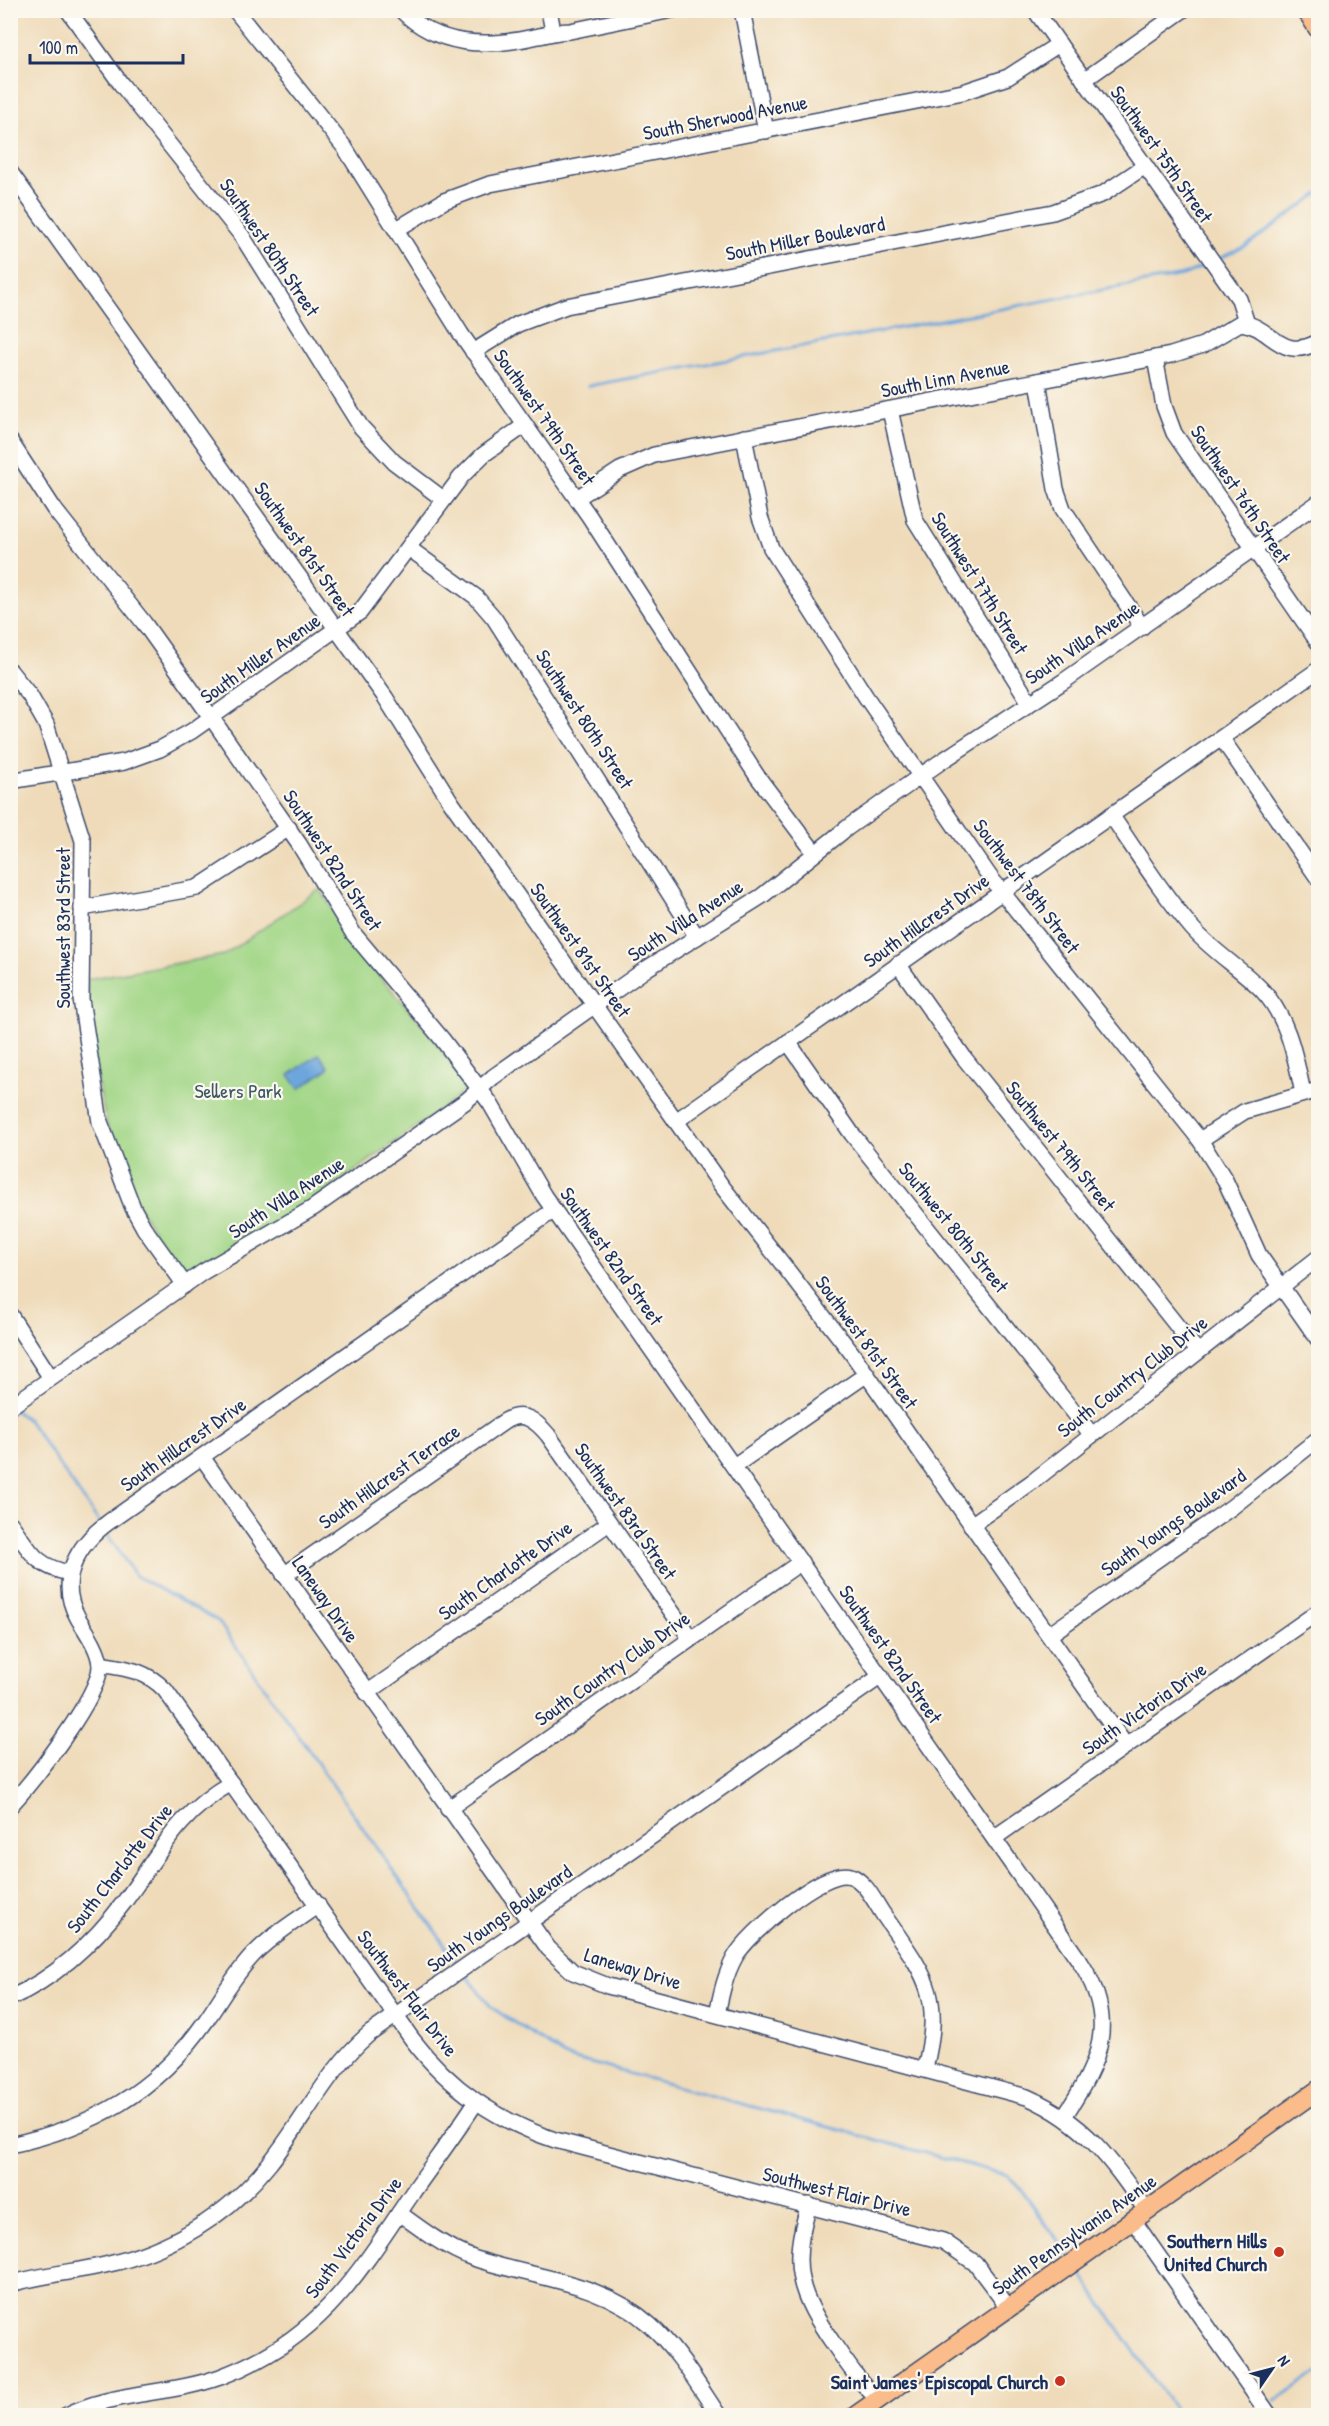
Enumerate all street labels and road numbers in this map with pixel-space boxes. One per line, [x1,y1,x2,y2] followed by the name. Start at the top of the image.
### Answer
[1105,80,1220,229] street label: Southwest 75th Street
[641,88,810,146] street label: South Sherwood Avenue
[214,173,327,322] street label: Southwest 80th Street
[723,209,887,267] street label: South Miller Boulevard
[488,343,603,491] street label: Southwest 79th Street
[878,352,1012,404] street label: South Linn Avenue
[1185,420,1298,569] street label: Southwest 76th Street
[248,476,362,623] street label: Southwest 81st Street
[925,507,1035,660] street label: Southwest 77th Street
[1019,594,1145,690] street label: South Villa Avenue
[194,606,326,710] street label: South Miller Avenue
[530,644,641,795] street label: Southwest 80th Street
[277,784,389,937] street label: Southwest 82nd Street
[967,813,1087,960] street label: Southwest 78th Street
[49,846,76,1009] street label: Southwest 83rd Street
[858,867,994,973] street label: South Hillcrest Drive
[622,873,748,967] street label: South Villa Avenue
[524,877,638,1024] street label: Southwest 81st Street
[1000,1075,1123,1218] street label: Southwest 79th Street
[223,1150,349,1244] street label: South Villa Avenue
[893,1156,1016,1299] street label: Southwest 80th Street
[554,1182,670,1331] street label: Southwest 82nd Street
[809,1270,925,1415] street label: Southwest 81st Street
[1051,1309,1213,1443] street label: South Country Club Drive
[115,1391,251,1497] street label: South Hillcrest Drive
[313,1417,465,1535] street label: South Hillcrest Terrace
[569,1437,684,1586] street label: Southwest 83rd Street
[1095,1462,1251,1582] street label: South Youngs Boulevard
[433,1514,577,1626] street label: South Charlotte Drive
[286,1550,366,1648] street label: Laneway Drive
[833,1580,949,1729] street label: Southwest 82nd Street
[529,1604,695,1732] street label: South Country Club Drive
[1077,1655,1211,1761] street label: South Victoria Drive
[60,1798,178,1938] street label: South Charlotte Drive
[421,1858,577,1978] street label: South Youngs Boulevard
[351,1924,465,2062] street label: Southwest Flair Drive
[581,1940,685,1996] street label: Laneway Drive
[760,2160,914,2222] street label: Southwest Flair Drive
[986,2167,1162,2301] street label: South Pennsylvania Avenue
[298,2171,408,2303] street label: South Victoria Drive

